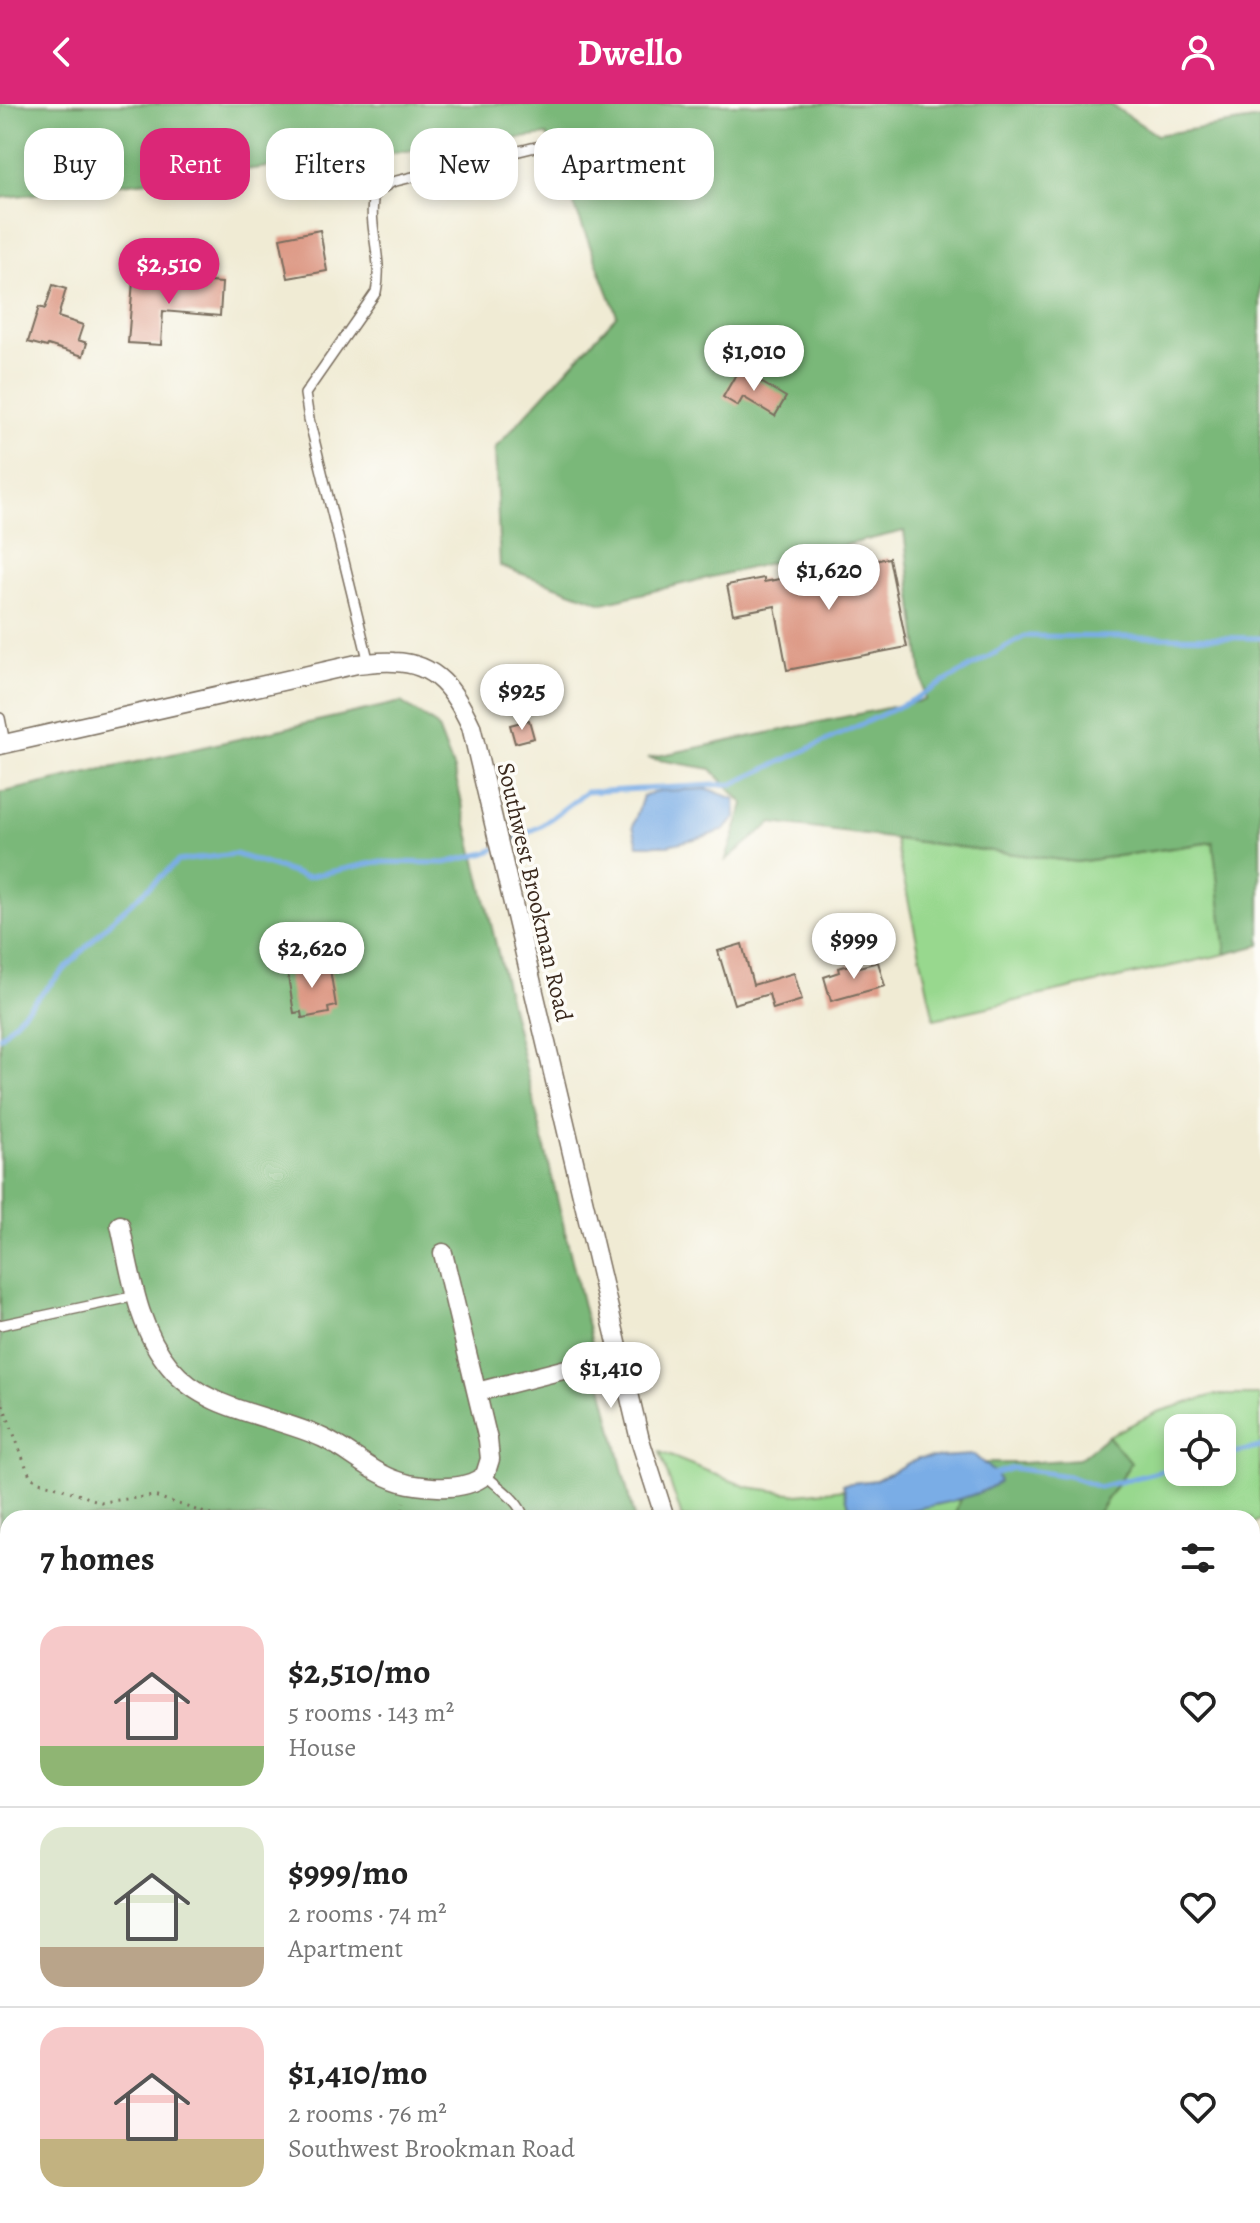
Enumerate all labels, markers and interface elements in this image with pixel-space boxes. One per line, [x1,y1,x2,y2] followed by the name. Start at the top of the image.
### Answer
[577,28,683,77] text: Dwello
[40,30,84,74] icon: back
[1176,30,1220,74] icon: person
[24,128,124,200] chip: Buy
[140,128,250,200] chip: Rent
[266,128,394,200] chip: Filters
[410,128,518,200] chip: New
[534,128,714,200] chip: Apartment
[104,238,234,306] pin: $2,510
[136,246,202,281] text: $2,510
[689,325,819,393] pin: $1,010
[722,333,786,368] text: $1,010
[764,544,894,612] pin: $1,620
[796,552,862,587] text: $1,620
[475,664,569,732] pin: $925
[498,672,546,707] text: $925
[490,759,580,1025] street label: Southwest Brookman Road
[807,913,901,981] pin: $999
[830,921,878,956] text: $999
[247,922,377,990] pin: $2,620
[277,930,347,965] text: $2,620
[546,1342,676,1410] pin: $1,410
[579,1350,643,1385] text: $1,410
[1164,1414,1236,1486] map controls
[1164,1414,1236,1486] button: locate
[40,1535,155,1582] text: 7 homes
[1176,1536,1220,1580] icon: filters
[288,1648,430,1695] text: $2,510/mo
[104,1658,200,1754] icon: home
[1176,1684,1220,1728] icon: heart
[288,1695,454,1730] text: 5 rooms · 143 m²
[288,1730,356,1765] text: House
[288,1849,408,1896] text: $999/mo
[104,1859,200,1955] icon: home
[1176,1885,1220,1929] icon: heart
[288,1896,447,1931] text: 2 rooms · 74 m²
[288,1931,403,1966] text: Apartment
[288,2049,428,2096] text: $1,410/mo
[104,2059,200,2155] icon: home
[1176,2085,1220,2129] icon: heart
[288,2096,447,2131] text: 2 rooms · 76 m²
[288,2131,575,2166] text: Southwest Brookman Road

